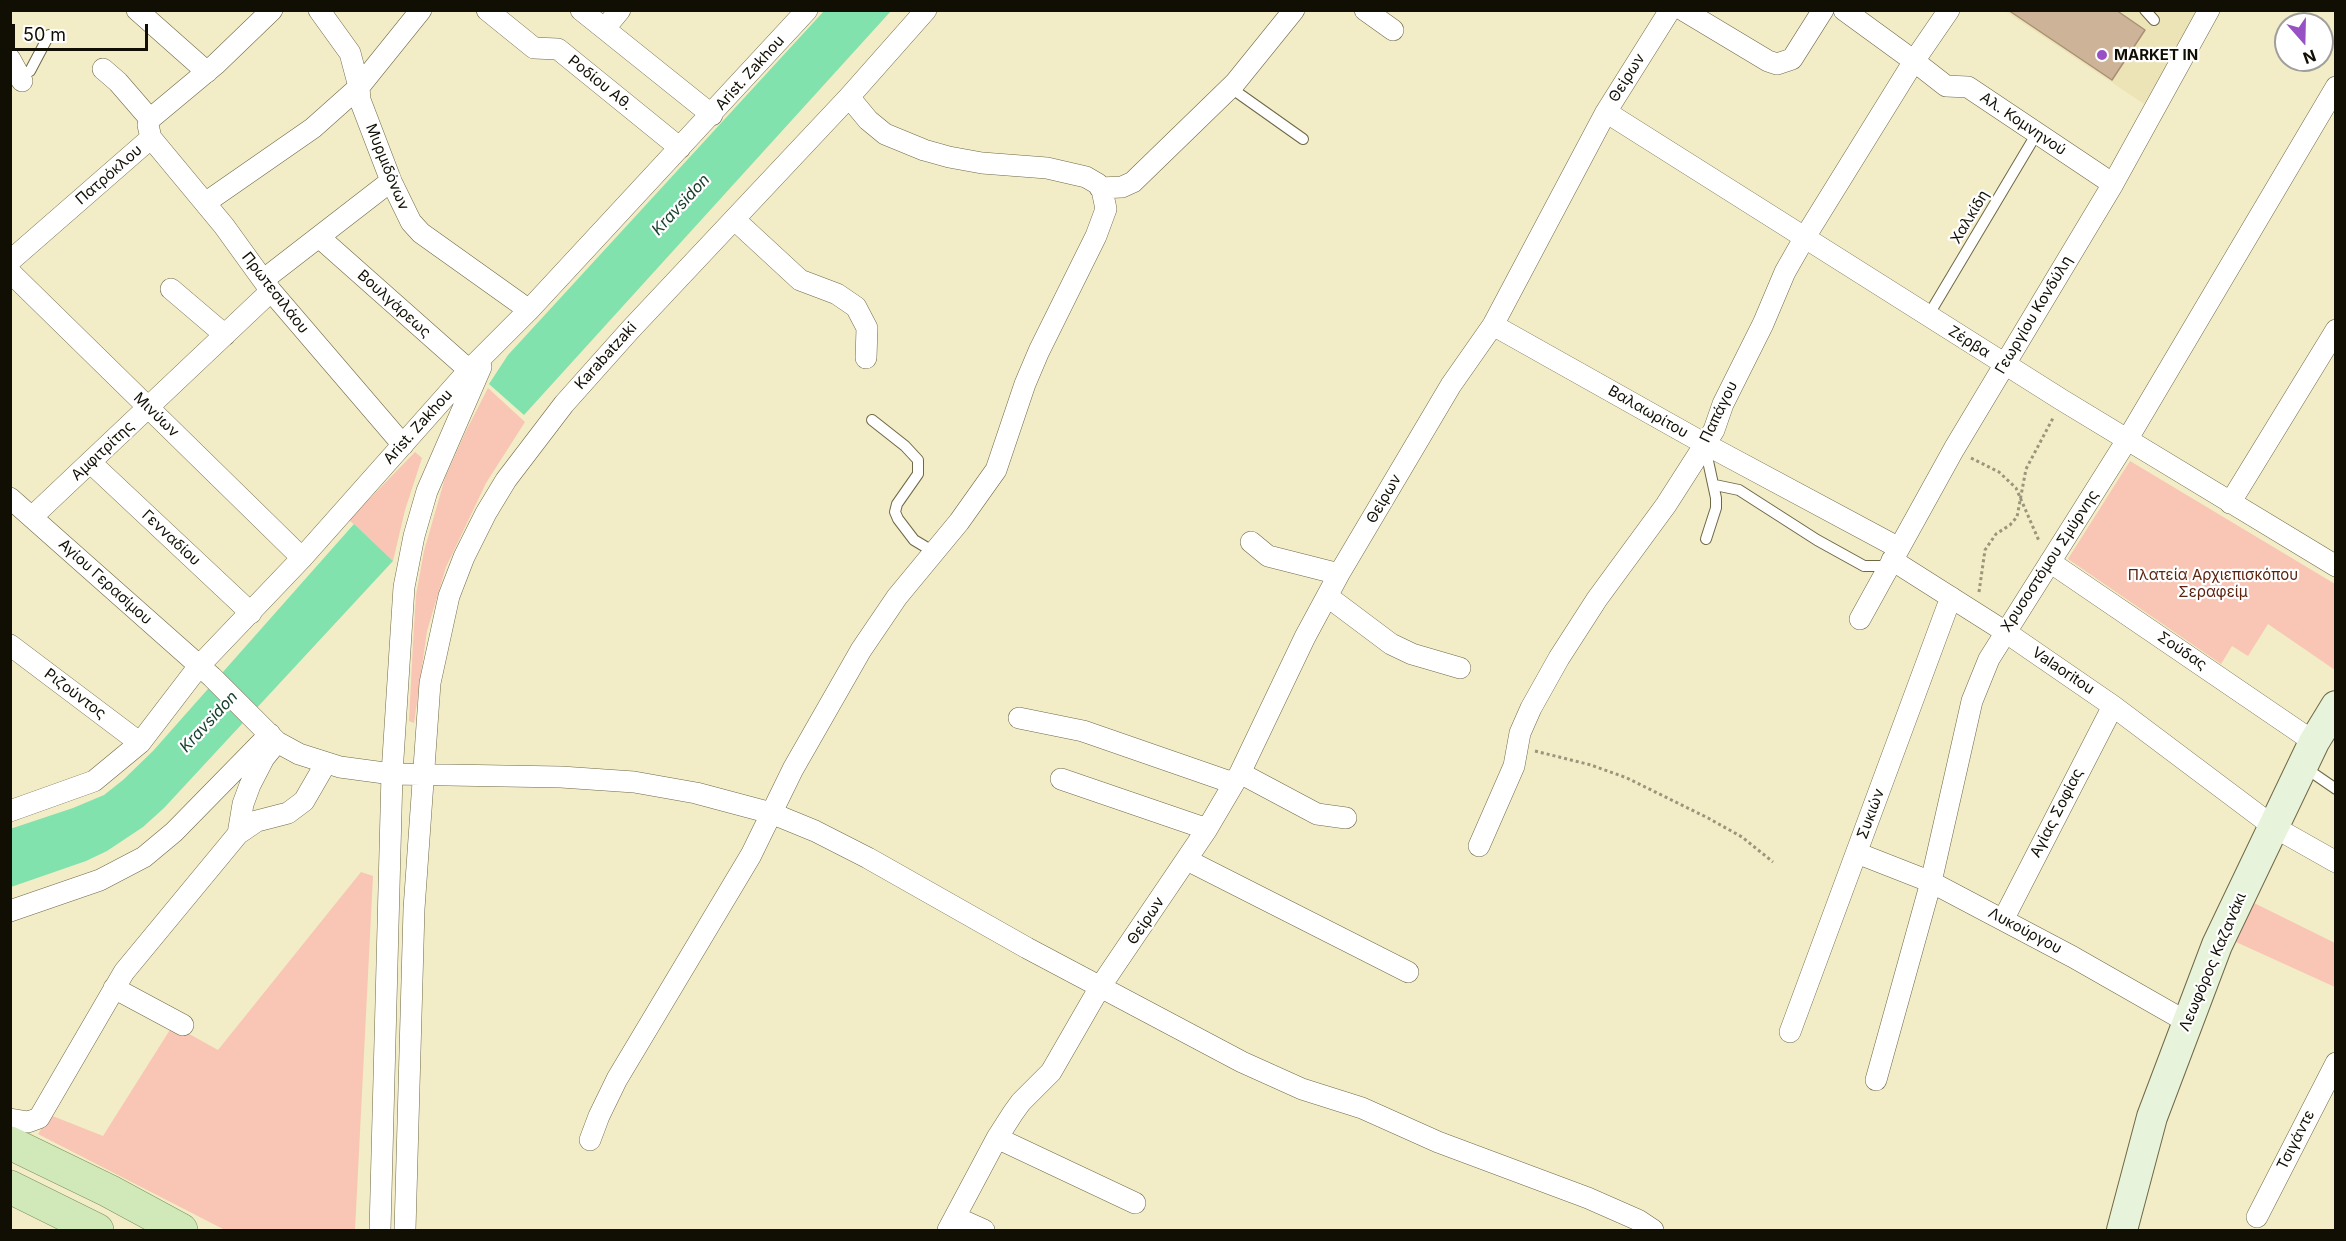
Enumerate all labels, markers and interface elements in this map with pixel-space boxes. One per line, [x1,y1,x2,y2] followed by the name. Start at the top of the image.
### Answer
[15,12,152,50] scale bar
[2274,12,2334,72] north arrow
[23,24,66,45] text: 50 m
[712,32,788,114] street label: Arist. Zakhou
[2114,46,2198,64] place label: MARKET IN
[2300,46,2319,69] text: N
[2095,48,2109,62] marker: MARKET IN
[1605,50,1649,106] street label: Θείρων
[564,52,636,114] street label: Ροδίου Αθ.
[1977,89,2069,159] street label: Αλ. Κομνηνού
[361,121,413,213] street label: Μυρμιδόνων
[72,141,146,209] street label: Πατρόκλου
[648,171,714,239] water label: Kravsidon
[1947,187,1993,247] street label: Χαλκίδη
[238,249,312,337] street label: Πρωτεσιλάου
[1992,253,2076,377] street label: Γεωργίου Κονδύλη
[354,266,434,342] street label: Βουλγάρεως
[571,319,641,393] street label: Karabatzaki
[1945,322,1993,362] street label: Ζέρβα
[1696,378,1742,446] street label: Παπάγου
[1605,382,1691,442] street label: Βαλαωρίτου
[380,386,456,468] street label: Arist. Zakhou
[130,389,182,441] street label: Μινύων
[68,417,138,485] street label: Αμφιτρίτης
[1363,471,1405,527] street label: Θείρων
[1997,487,2103,635] street label: Χρυσοστόμου Σμύρνης
[138,506,204,570] street label: Γενναδίου
[55,535,155,629] street label: Αγίου Γερασίμου
[2128,566,2298,601] park label: Πλατεία Αρχιεπισκόπου Σεραφείμ
[2154,628,2210,674] street label: Σούδας
[2028,644,2098,698] street label: Valaoritou
[41,665,109,723] street label: Ριζούντος
[176,688,242,756] water label: Kravsidon
[2027,765,2087,861] street label: Αγίας Σοφίας
[1854,786,1888,842] street label: Συκιών
[2176,890,2250,1034] street label: Λεωφόρος Καζανάκι
[1124,894,1168,948] street label: Θείρων
[1985,904,2065,958] street label: Λυκούργου
[2273,1107,2319,1173] street label: Τσιγάντε

